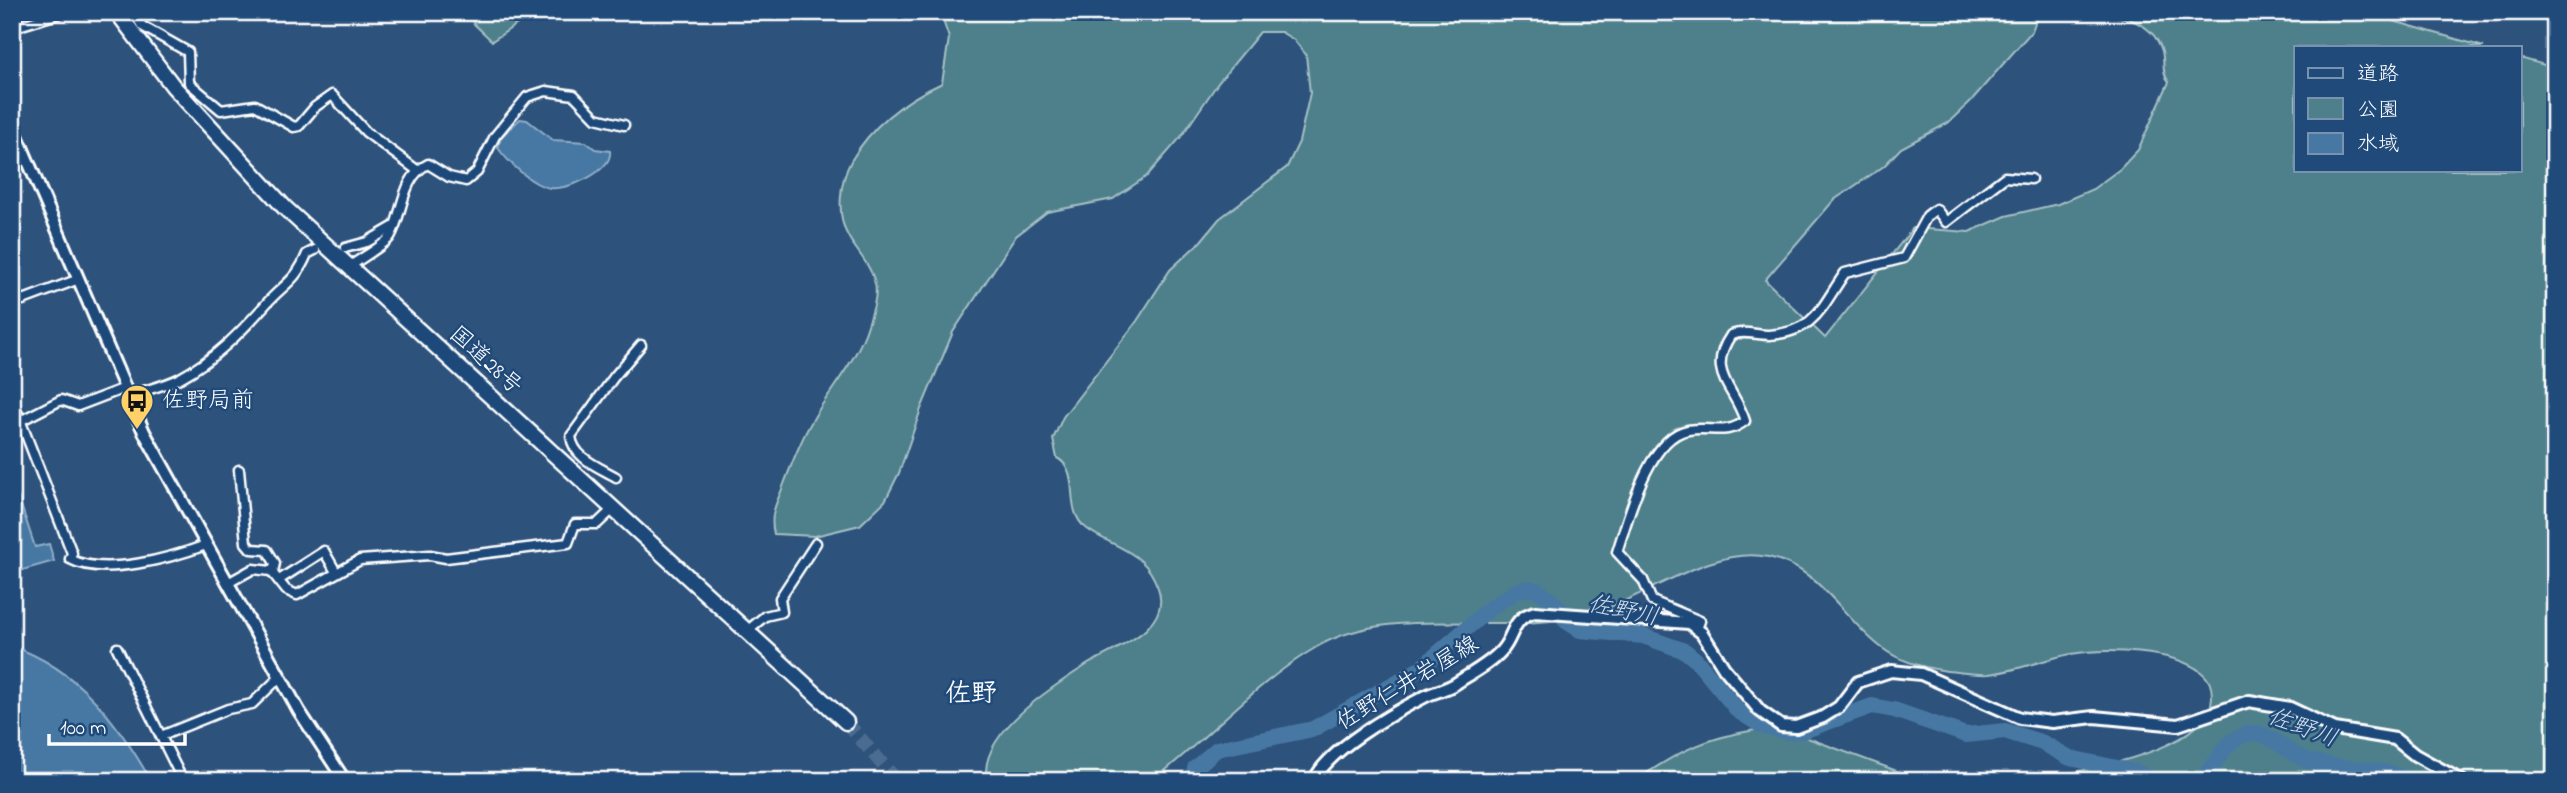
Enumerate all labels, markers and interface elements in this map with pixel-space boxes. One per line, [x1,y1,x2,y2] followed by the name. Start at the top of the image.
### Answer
[2294,46,2522,172] legend
[2357,60,2399,90] text: 道路
[2357,96,2399,126] text: 公園
[2357,130,2399,160] text: 水域
[441,319,529,403] street label: 国道28号
[118,382,156,431] bus stop icon: 佐野局前
[162,385,254,418] place label: 佐野局前
[1584,587,1662,637] water label: 佐野川
[1330,628,1486,740] street label: 佐野仁井岩屋線
[945,676,997,714] district label: 佐野
[2262,700,2342,758] water label: 佐野川
[49,702,186,746] scale bar
[60,714,106,744] text: 100 m

